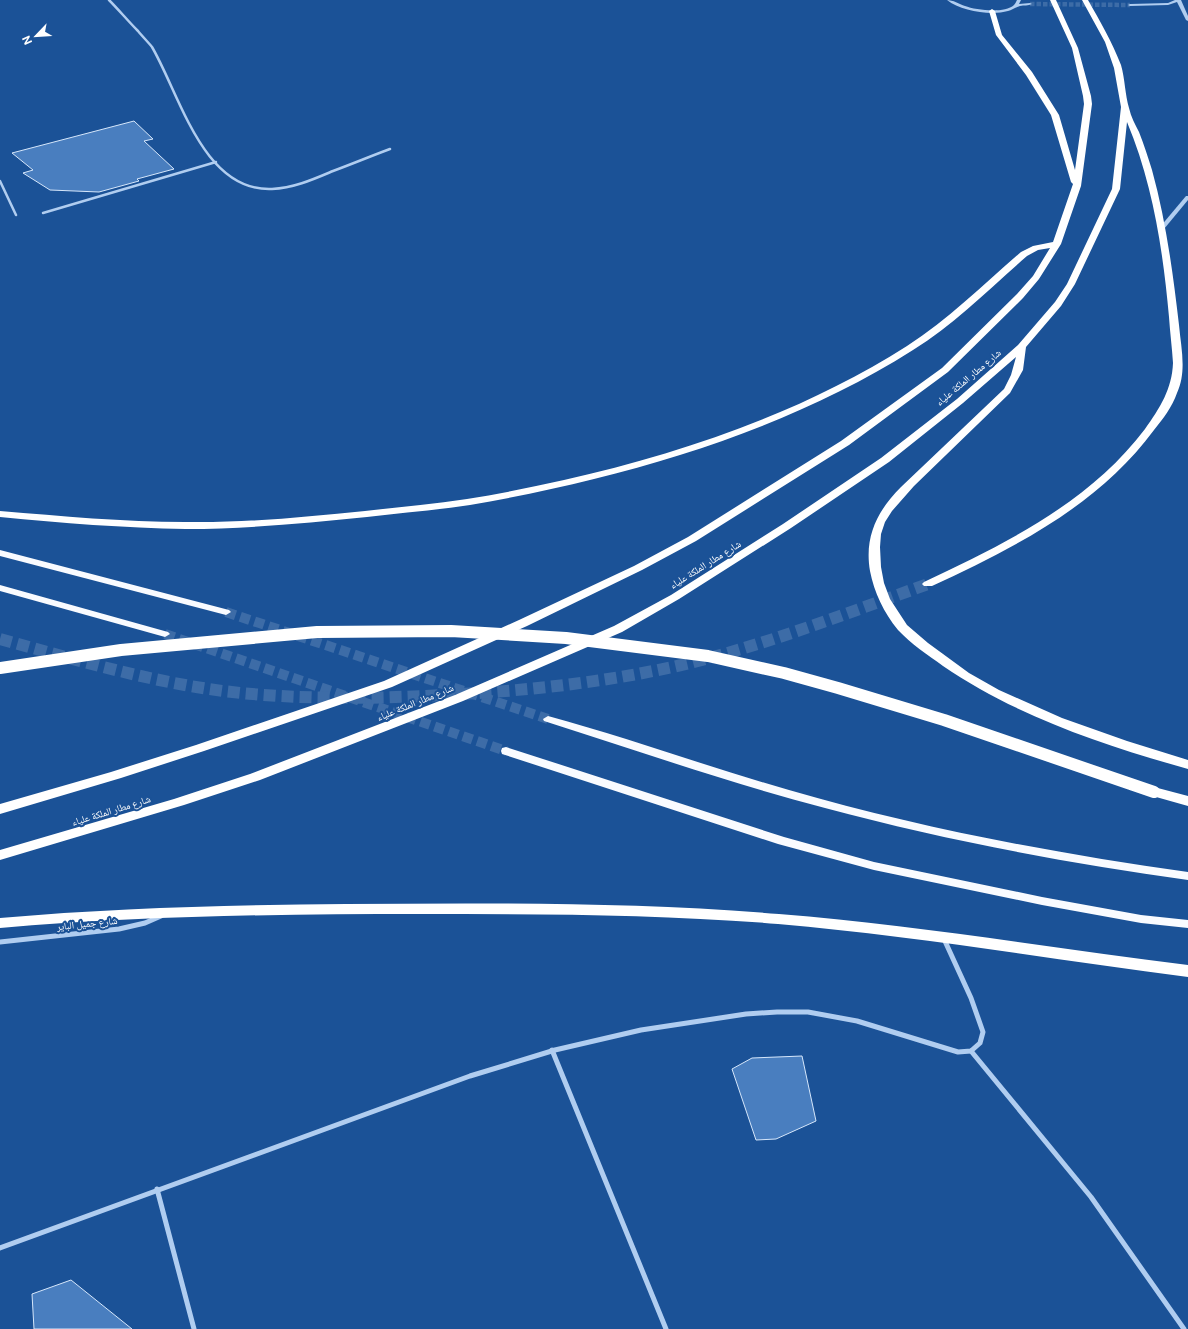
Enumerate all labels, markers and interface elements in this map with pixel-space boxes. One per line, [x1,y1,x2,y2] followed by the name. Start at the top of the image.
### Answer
[16,16,56,56] north arrow
[20,34,34,47] text: N
[933,346,1004,409] street label: شارع مطار الملكة علياء
[667,537,744,592] street label: شارع مطار الملكة علياء
[375,681,456,724] street label: شارع مطار الملكة علياء
[70,792,153,829] street label: شارع مطار الملكة علياء
[55,914,119,933] street label: شارع جميل الباير

